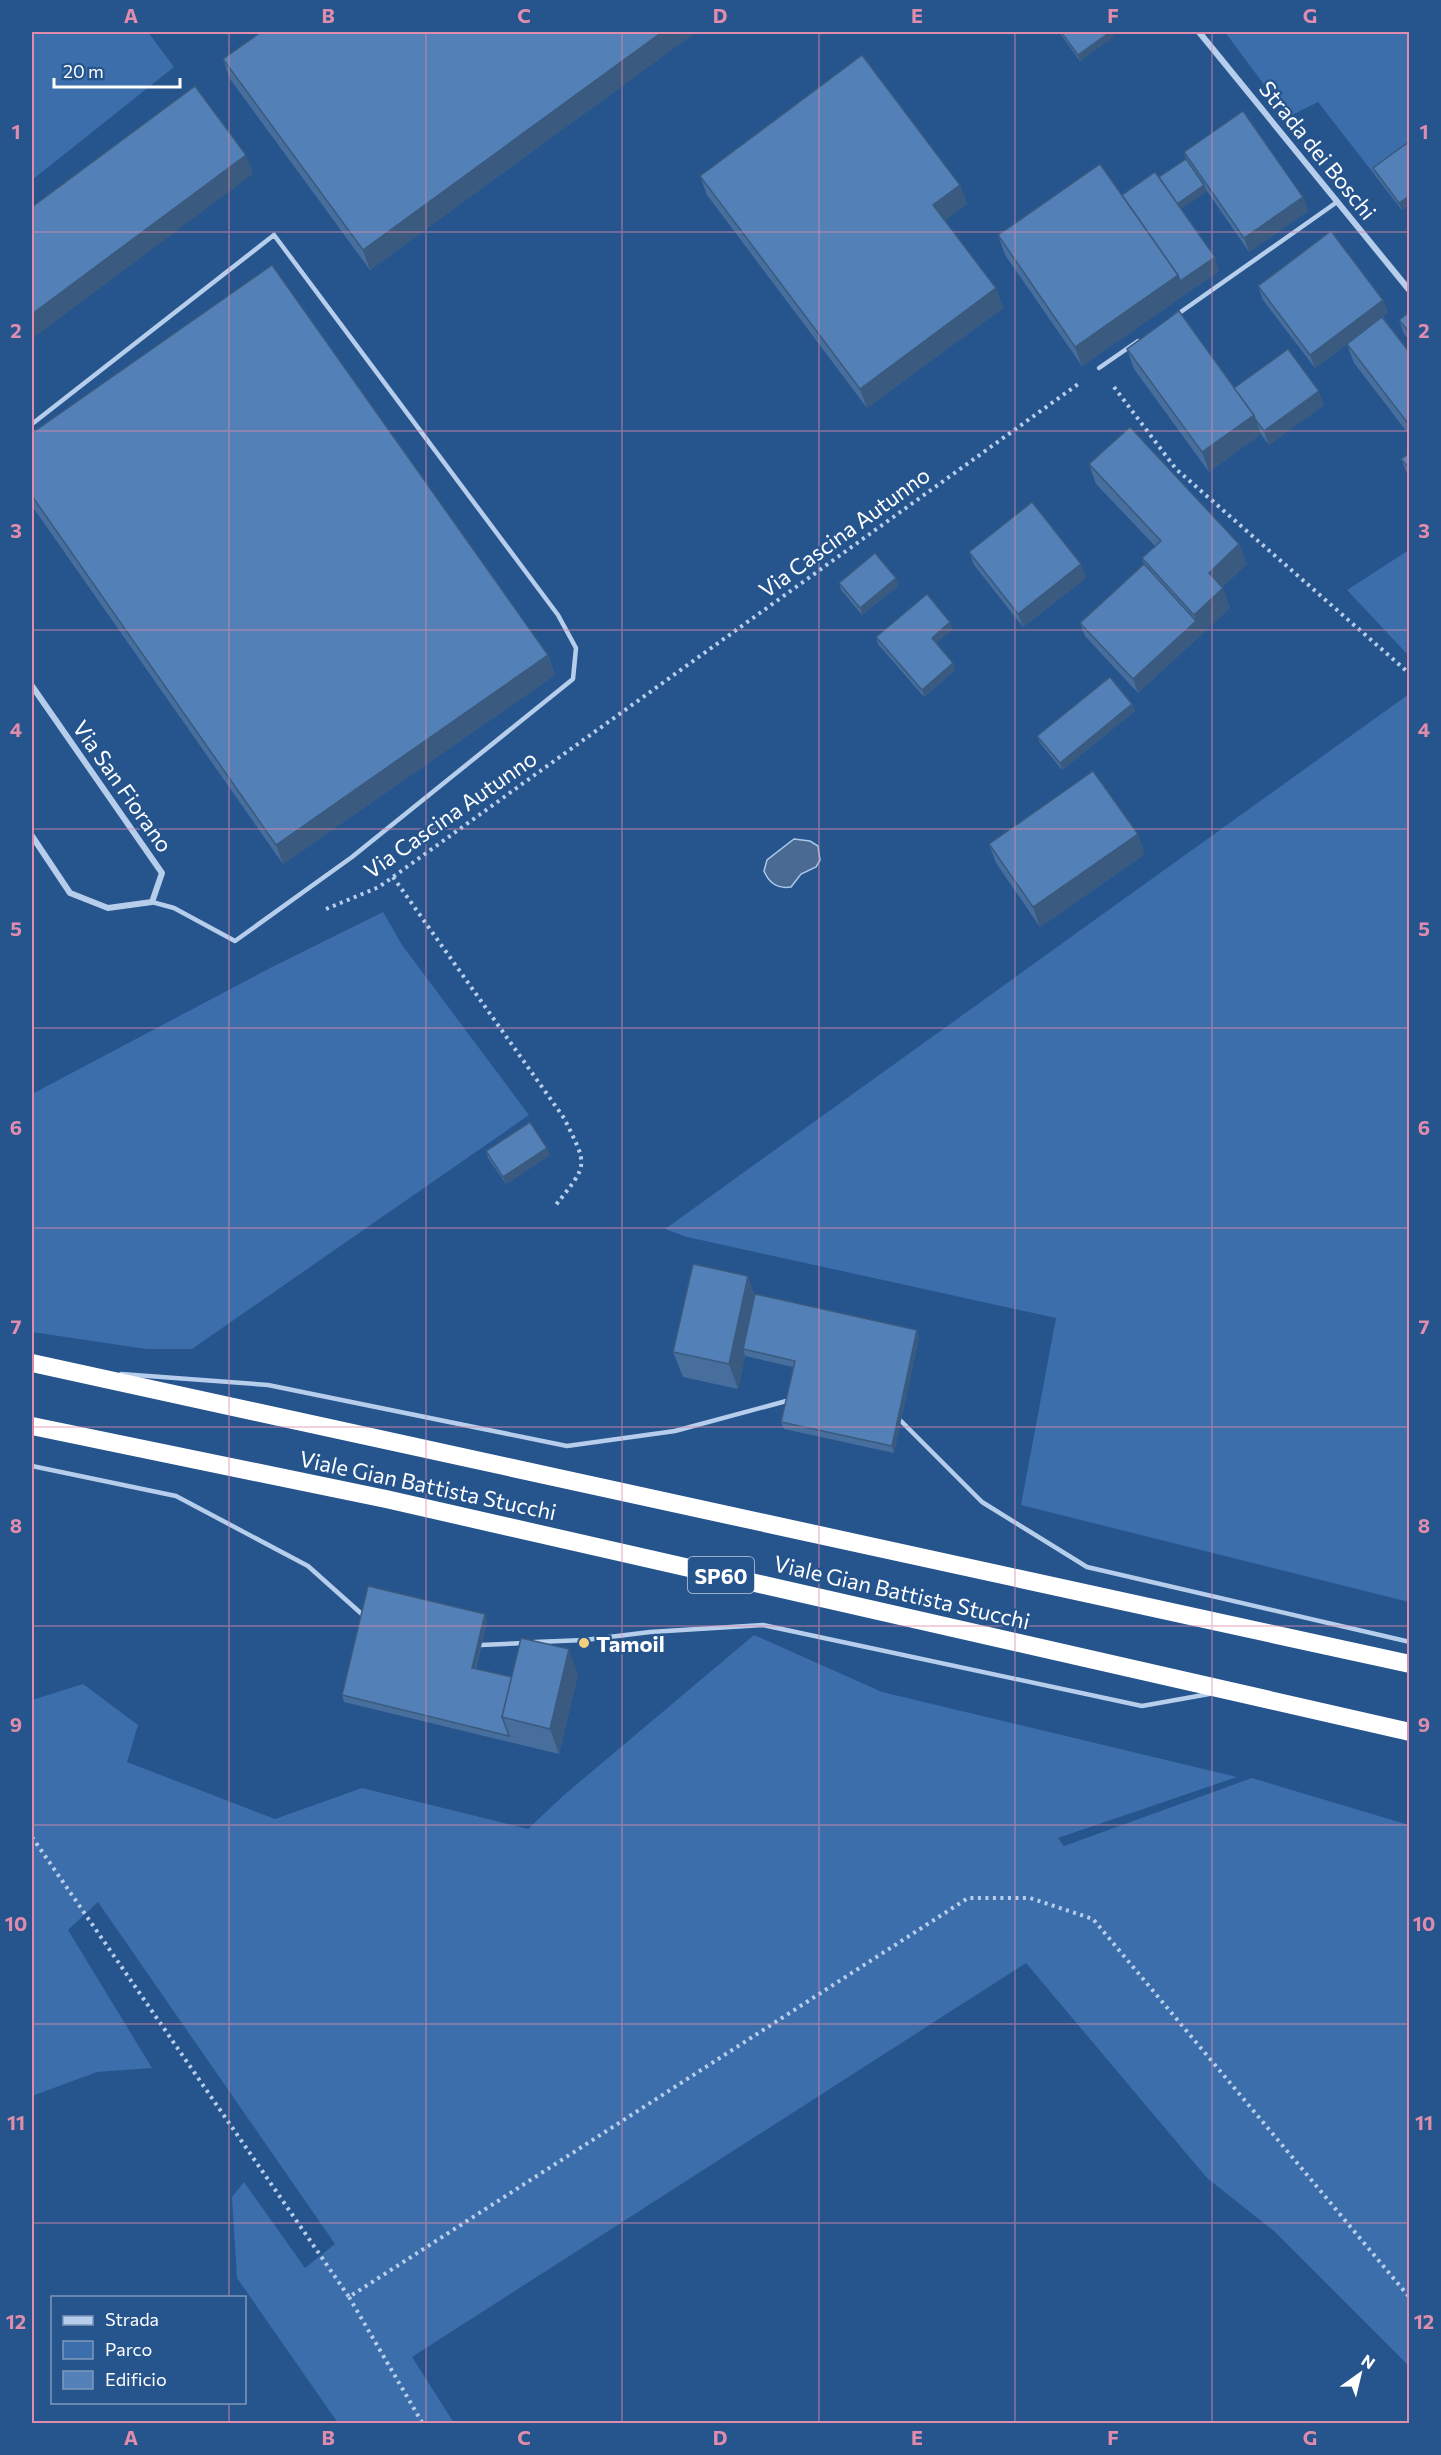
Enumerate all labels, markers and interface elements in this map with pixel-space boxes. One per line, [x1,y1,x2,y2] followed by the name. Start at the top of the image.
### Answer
[124,3,138,27] text: A
[321,3,335,27] text: B
[517,3,531,27] text: C
[713,3,727,27] text: D
[911,3,923,27] text: E
[1107,3,1119,27] text: F
[1303,3,1317,27] text: G
[54,51,180,89] scale bar
[63,60,104,82] text: 20 m
[1254,75,1382,225] street label: Strada dei Boschi
[11,119,21,143] text: 1
[1419,119,1429,143] text: 1
[10,318,22,342] text: 2
[1418,318,1430,342] text: 2
[753,461,935,603] street label: Via Cascina Autunno
[10,518,22,542] text: 3
[1418,518,1430,542] text: 3
[68,715,178,857] street label: Via San Fiorano
[10,717,22,741] text: 4
[1418,717,1430,741] text: 4
[358,744,542,884] street label: Via Cascina Autunno
[10,916,22,940] text: 5
[1418,916,1430,940] text: 5
[10,1115,22,1139] text: 6
[1418,1115,1430,1139] text: 6
[11,1314,22,1338] text: 7
[1419,1314,1430,1338] text: 7
[297,1445,559,1525] street label: Viale Gian Battista Stucchi
[10,1513,22,1537] text: 8
[1418,1513,1430,1537] text: 8
[771,1549,1033,1635] street label: Viale Gian Battista Stucchi
[688,1557,754,1593] road number: SP60
[596,1630,665,1657] place label: Tamoil
[577,1636,591,1650] marker: Tamoil
[10,1712,22,1736] text: 9
[1418,1712,1430,1736] text: 9
[5,1911,27,1935] text: 10
[1413,1911,1435,1935] text: 10
[7,2110,25,2134] text: 11
[1415,2110,1433,2134] text: 11
[51,2296,246,2404] legend
[105,2308,159,2330] text: Strada
[6,2309,26,2333] text: 12
[1414,2309,1434,2333] text: 12
[105,2338,152,2360] text: Parco
[1330,2344,1390,2404] north arrow
[1358,2350,1379,2372] text: N
[105,2368,167,2390] text: Edificio
[124,2425,138,2449] text: A
[321,2425,335,2449] text: B
[517,2425,531,2449] text: C
[713,2425,727,2449] text: D
[911,2425,923,2449] text: E
[1107,2425,1119,2449] text: F
[1303,2425,1317,2449] text: G

